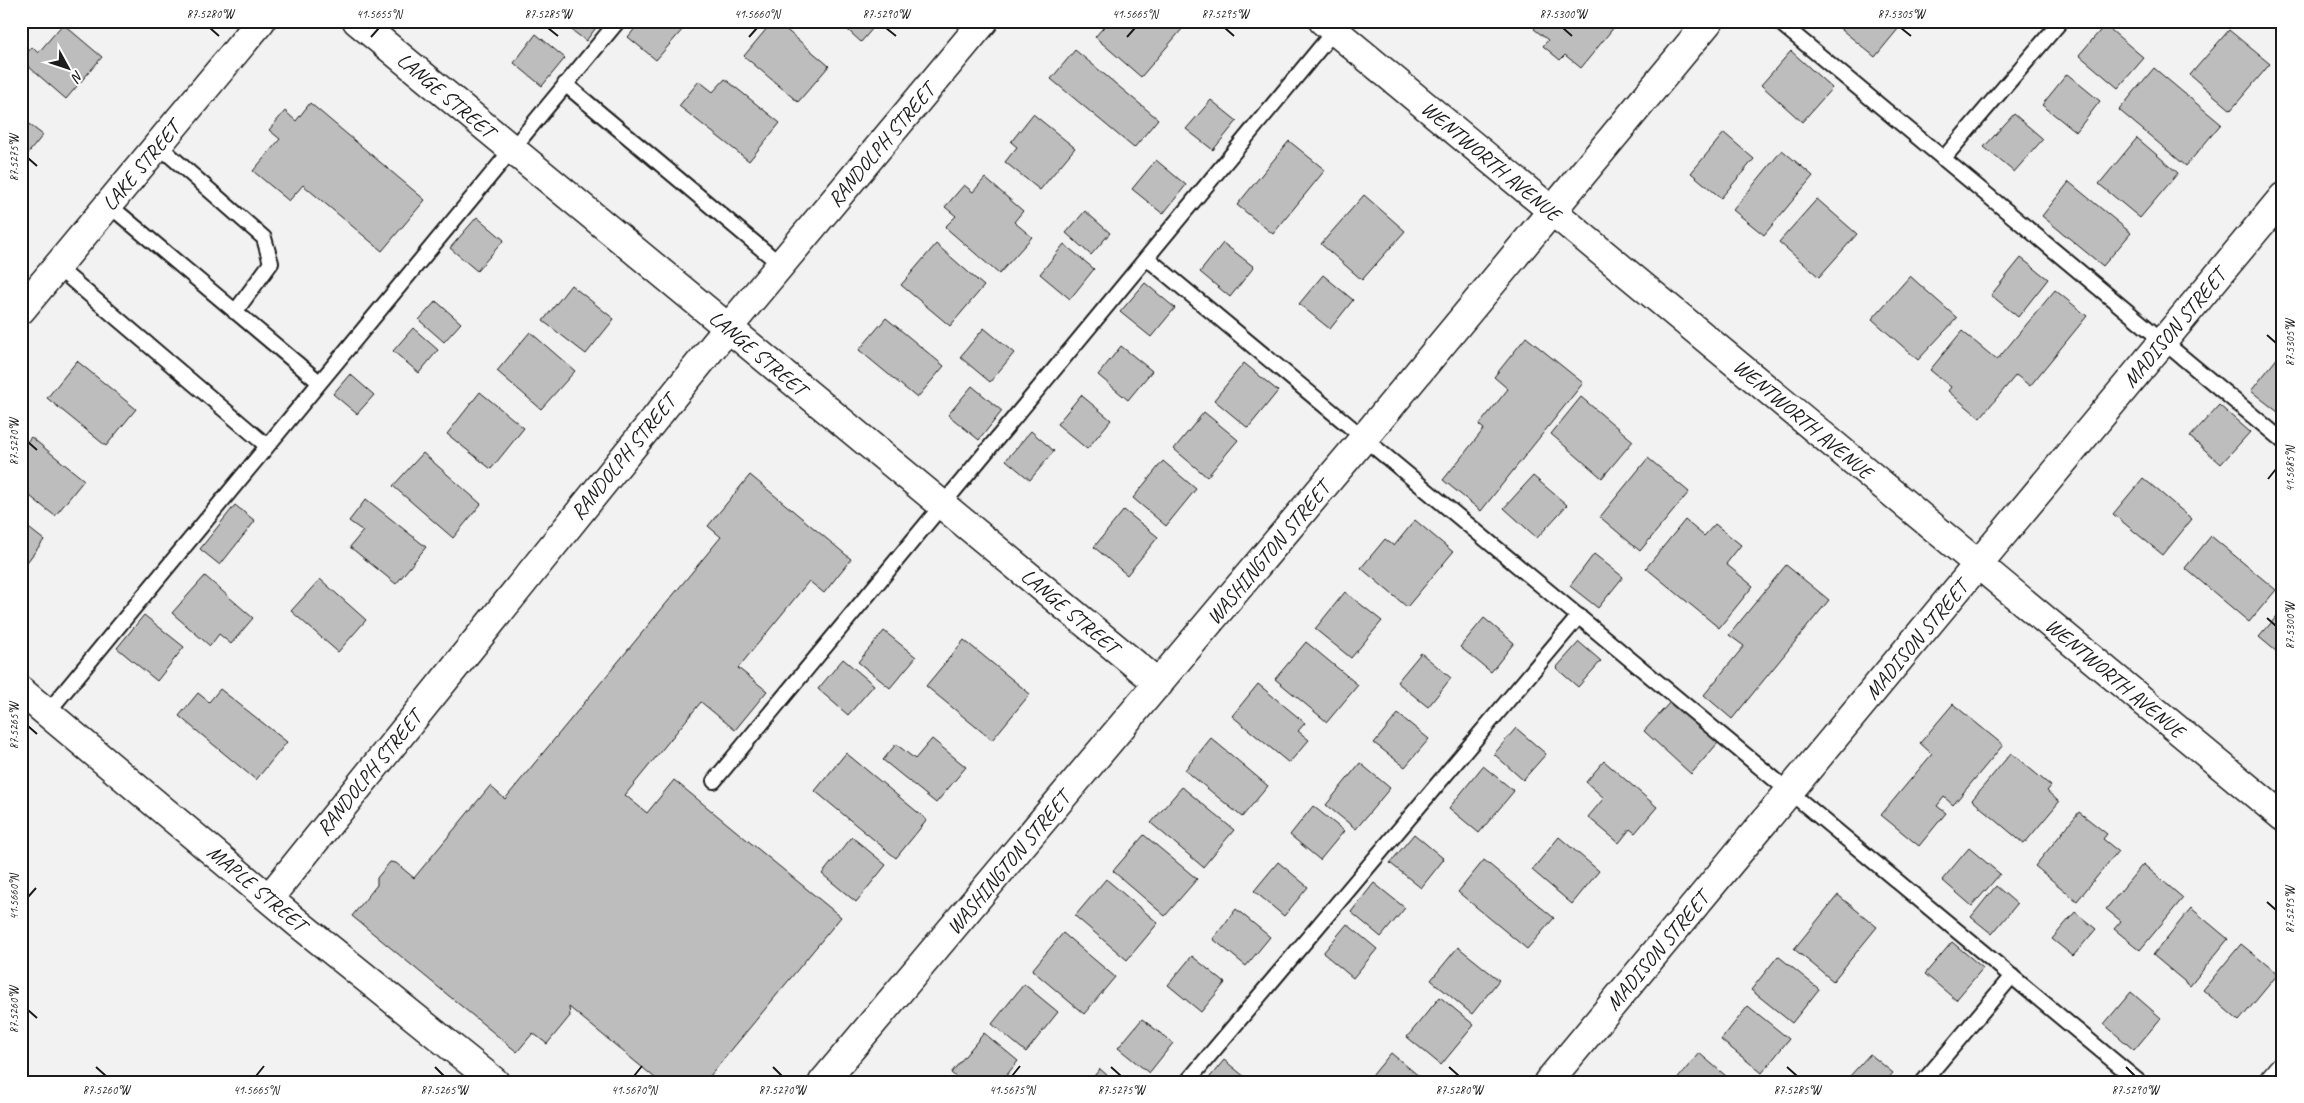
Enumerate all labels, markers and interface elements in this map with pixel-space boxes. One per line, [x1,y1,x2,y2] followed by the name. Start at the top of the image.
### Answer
[187,6,236,22] text: 87.5280°W
[356,6,403,22] text: 41.5655°N
[525,6,574,22] text: 87.5285°W
[734,6,781,22] text: 41.5660°N
[863,6,912,22] text: 87.5290°W
[1112,6,1159,22] text: 41.5665°N
[1202,6,1251,22] text: 87.5295°W
[1540,6,1589,22] text: 87.5300°W
[1878,6,1927,22] text: 87.5305°W
[42,42,92,92] north arrow
[392,47,504,146] street label: LANGE STREET
[67,67,87,87] text: N
[822,75,943,212] street label: RANDOLPH STREET
[1416,95,1568,228] street label: WENTWORTH AVENUE
[96,112,189,216] street label: LAKE STREET
[6,132,22,181] text: 87.5275°W
[2117,259,2235,392] street label: MADISON STREET
[704,305,816,404] street label: LANGE STREET
[2282,317,2298,366] text: 87.5305°W
[1728,353,1880,486] street label: WENTWORTH AVENUE
[565,386,684,525] street label: RANDOLPH STREET
[6,416,22,465] text: 87.5270°W
[2282,445,2298,492] text: 41.5685°N
[1201,472,1339,630] street label: WASHINGTON STREET
[1016,563,1128,662] street label: LANGE STREET
[1859,571,1977,704] street label: MADISON STREET
[2282,600,2298,649] text: 87.5300°W
[2040,612,2192,745] street label: WENTWORTH AVENUE
[6,700,22,749] text: 87.5265°W
[311,702,430,841] street label: RANDOLPH STREET
[941,782,1079,940] street label: WASHINGTON STREET
[202,839,315,940] street label: MAPLE STREET
[6,873,22,920] text: 41.5660°N
[1600,882,1718,1015] street label: MADISON STREET
[2282,884,2298,933] text: 87.5295°W
[6,984,22,1033] text: 87.5260°W
[83,1082,132,1098] text: 87.5260°W
[233,1082,280,1098] text: 41.5665°N
[421,1082,470,1098] text: 87.5265°W
[611,1082,658,1098] text: 41.5670°N
[759,1082,808,1098] text: 87.5270°W
[989,1082,1036,1098] text: 41.5675°N
[1098,1082,1147,1098] text: 87.5275°W
[1436,1082,1485,1098] text: 87.5280°W
[1774,1082,1823,1098] text: 87.5285°W
[2112,1082,2161,1098] text: 87.5290°W

